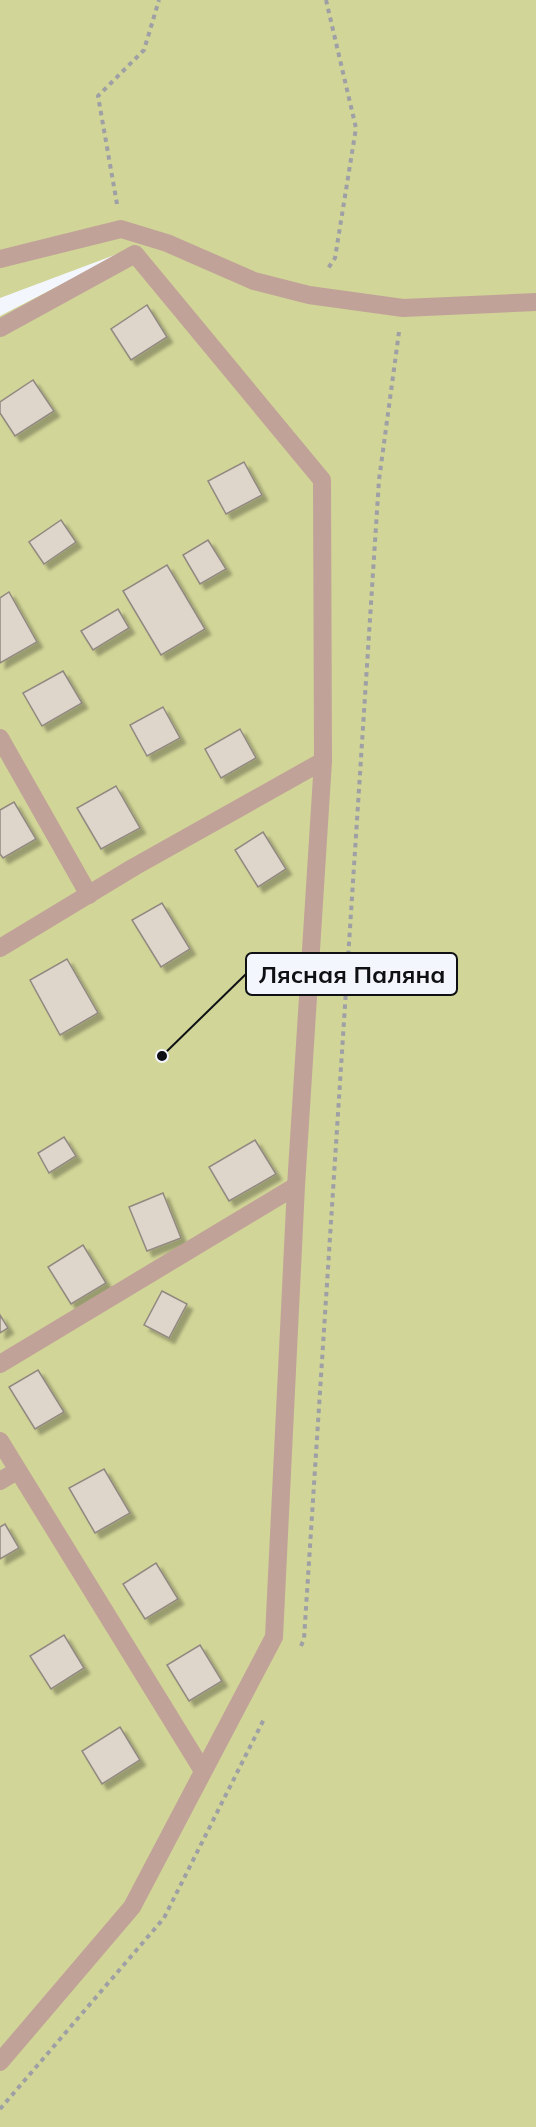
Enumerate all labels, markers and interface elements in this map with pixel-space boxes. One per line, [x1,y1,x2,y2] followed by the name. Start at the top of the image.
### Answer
[246,953,457,995] callout: Лясная Паляна
[258,959,446,989] text: Лясная Паляна

